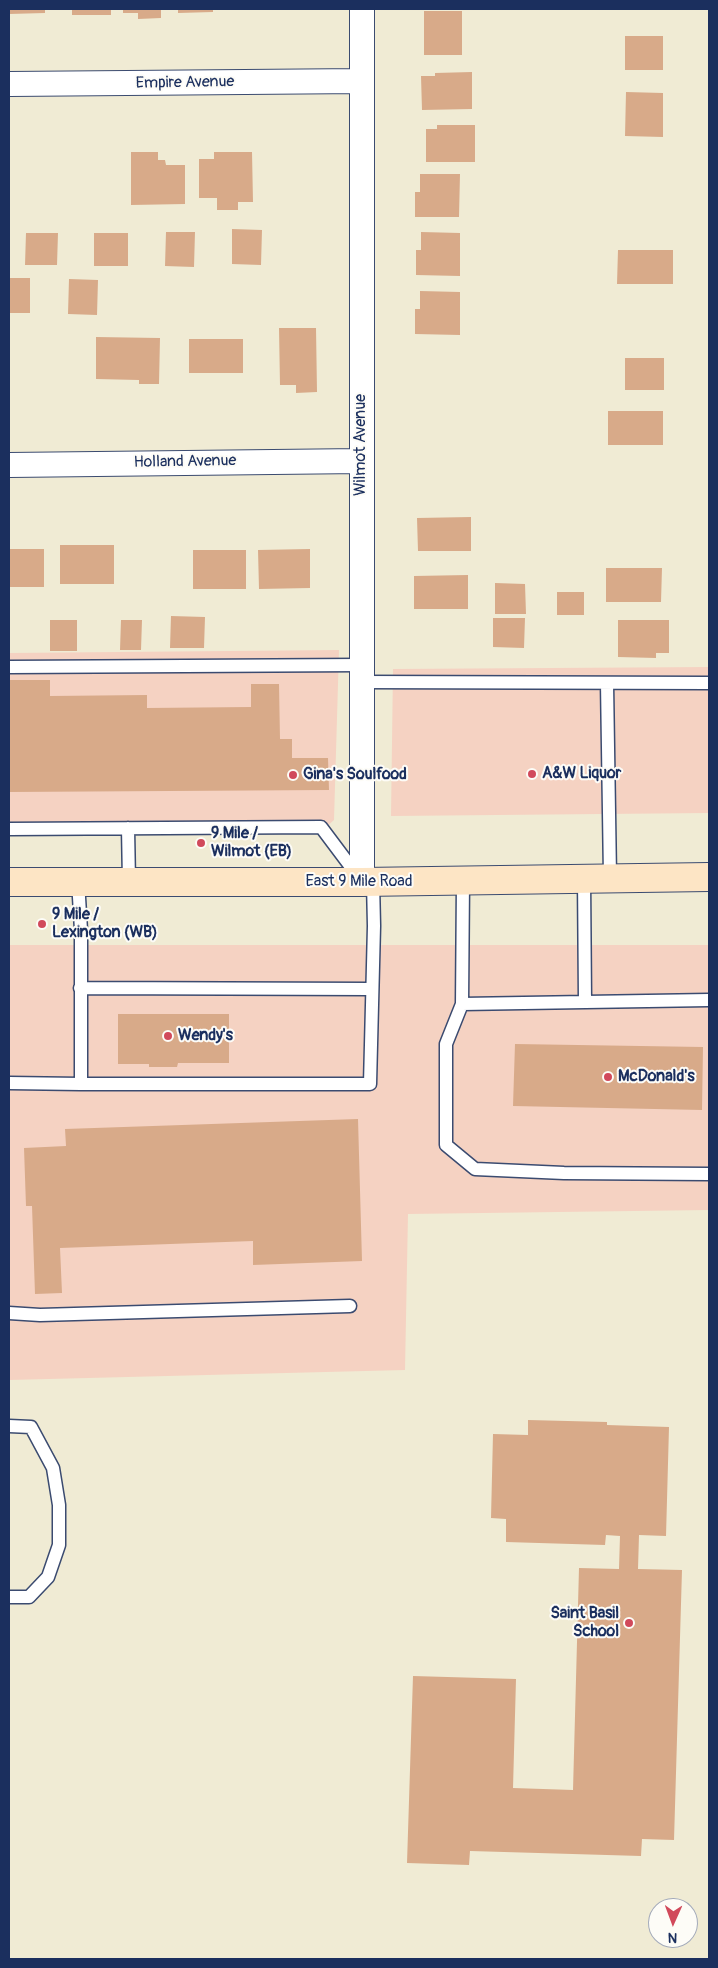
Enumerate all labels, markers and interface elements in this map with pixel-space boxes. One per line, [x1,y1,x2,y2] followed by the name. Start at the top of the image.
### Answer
[135,73,235,93] street label: Empire Avenue
[351,394,371,496] street label: Wilmot Avenue
[133,452,237,472] street label: Holland Avenue
[542,764,621,784] place label: A&W Liquor
[303,765,407,785] place label: Gina's Soulfood
[526,768,538,780] marker: A&W Liquor
[287,769,299,781] marker: Gina's Soulfood
[211,824,292,862] place label: 9 Mile / Wilmot (EB)
[195,837,207,849] marker: 9 Mile / Wilmot (EB)
[305,872,413,892] street label: East 9 Mile Road
[52,905,158,943] place label: 9 Mile / Lexington (WB)
[36,918,48,930] marker: 9 Mile / Lexington (WB)
[178,1026,233,1046] place label: Wendy's
[162,1030,174,1042] marker: Wendy's
[618,1067,695,1087] place label: McDonald's
[602,1071,614,1083] marker: McDonald's
[550,1604,619,1642] place label: Saint Basil School
[623,1617,635,1629] marker: Saint Basil School
[648,1898,698,1948] north arrow
[667,1929,678,1946] text: N

